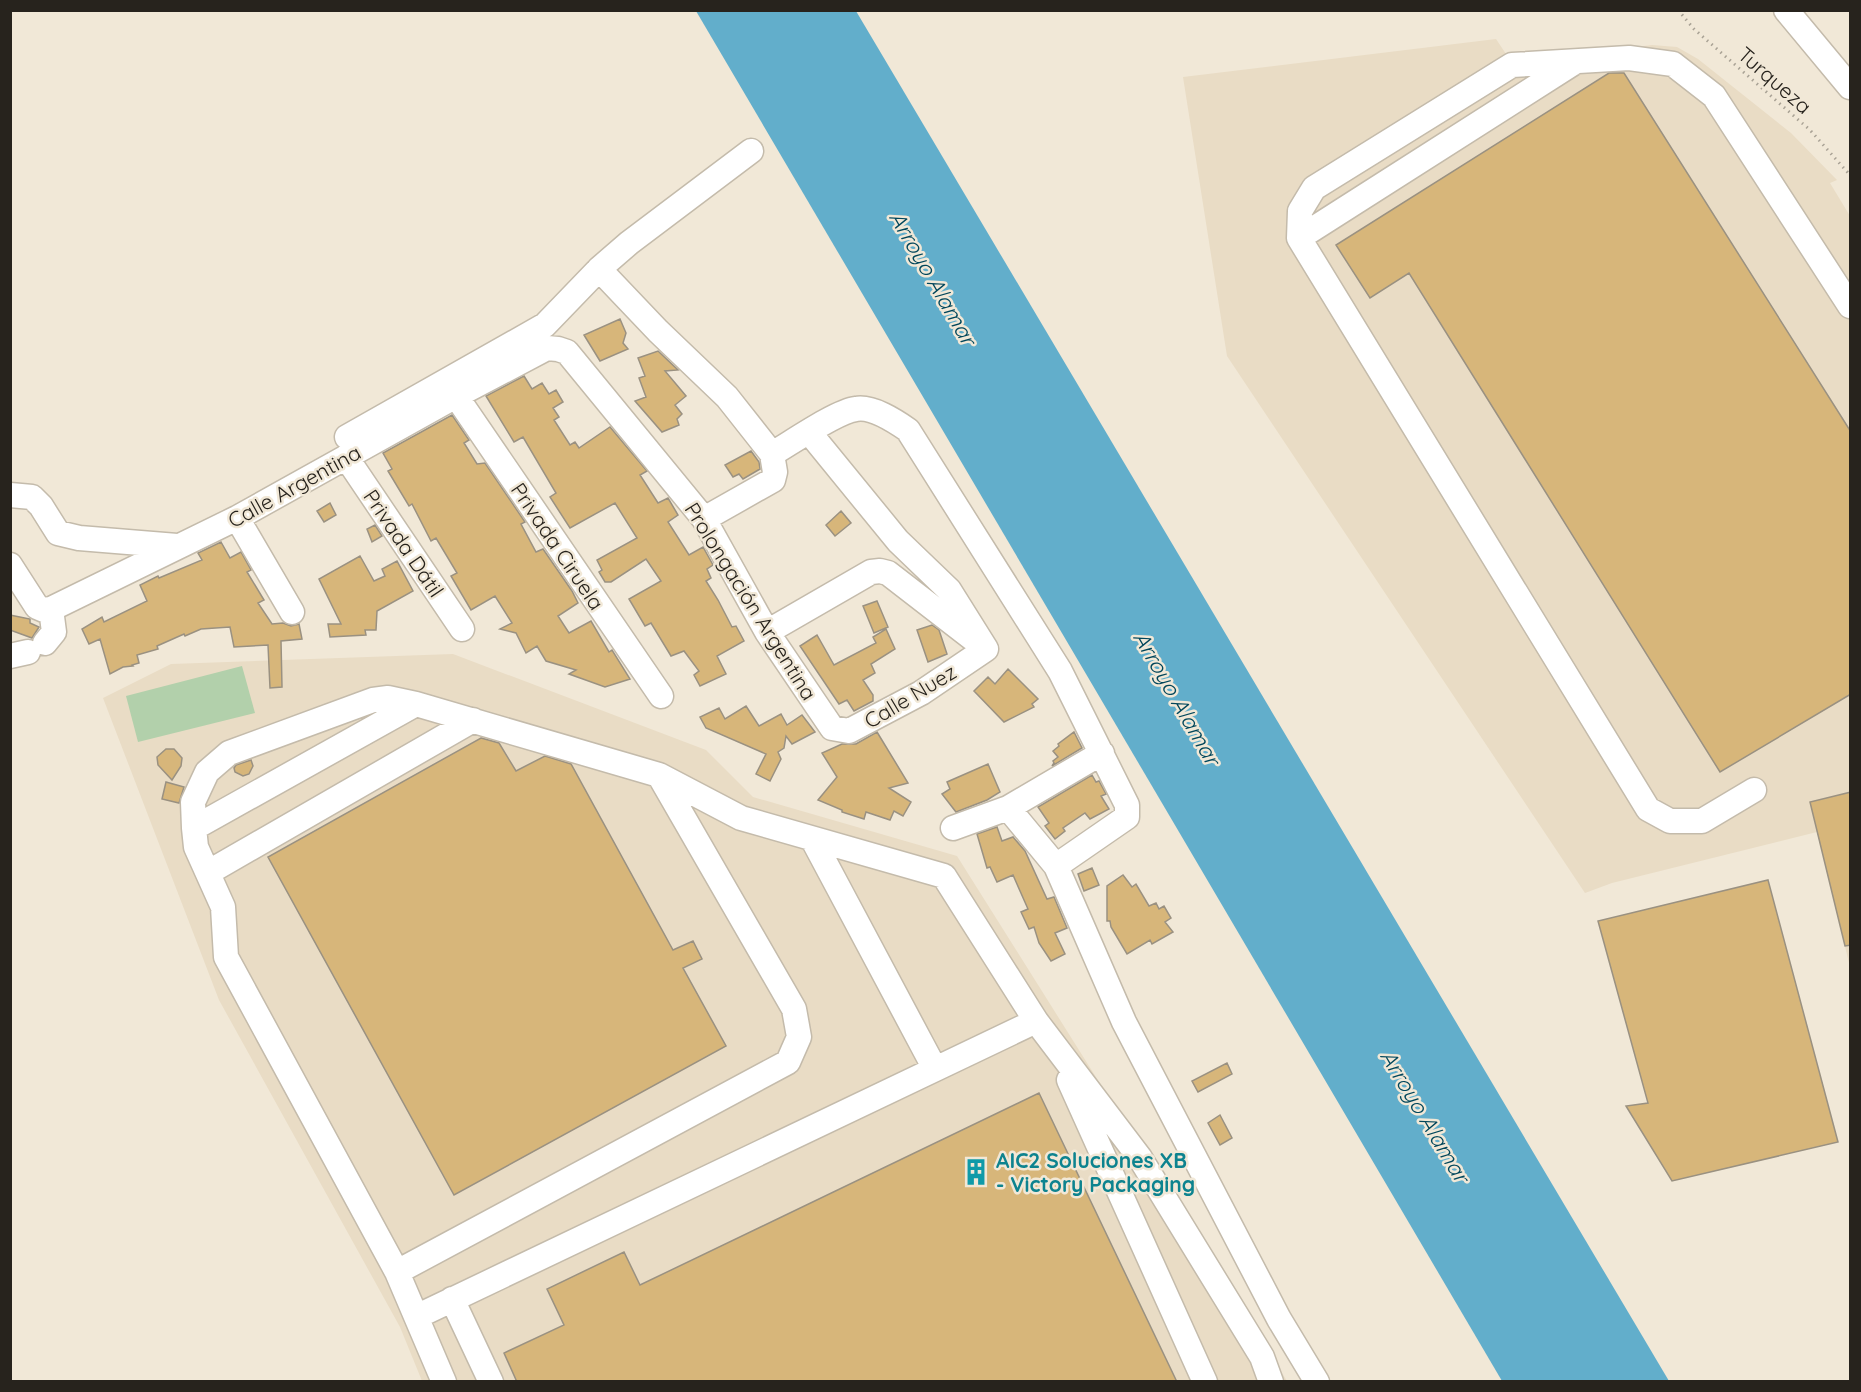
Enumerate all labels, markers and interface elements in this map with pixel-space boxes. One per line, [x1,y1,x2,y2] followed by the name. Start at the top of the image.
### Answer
[1733,41,1817,119] street label: Turqueza
[883,206,984,352] water label: Arroyo Alamar
[223,439,365,533] street label: Calle Argentina
[506,477,610,615] street label: Privada Ciruela
[358,484,450,602] street label: Privada Dátil
[679,497,823,705] street label: Prolongación Argentina
[1127,626,1228,772] water label: Arroyo Alamar
[859,658,961,734] street label: Calle Nuez
[1374,1044,1477,1190] water label: Arroyo Alamar
[996,1147,1195,1197] place label: AIC2 Soluciones XB - Victory Packaging
[961,1157,991,1187] building icon: AIC2 Soluciones XB - Victory Packaging

